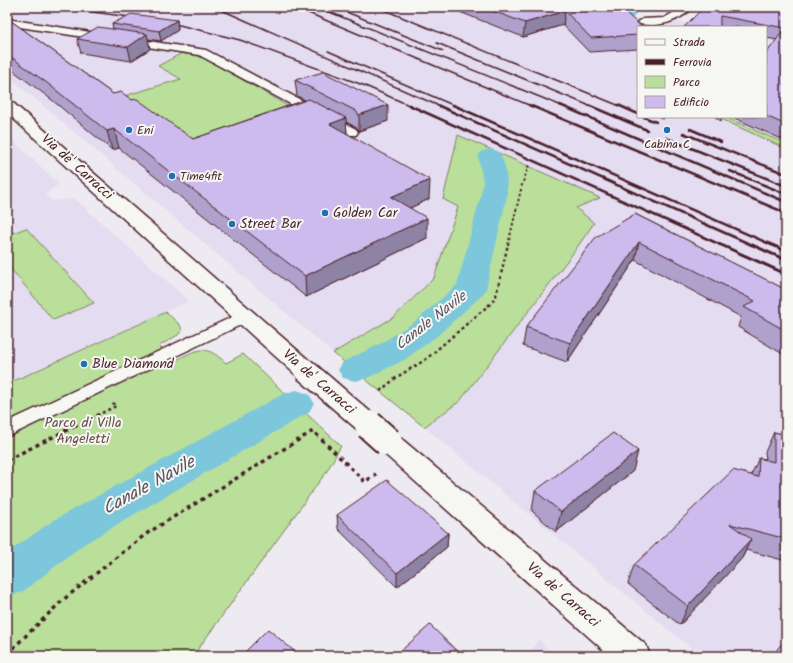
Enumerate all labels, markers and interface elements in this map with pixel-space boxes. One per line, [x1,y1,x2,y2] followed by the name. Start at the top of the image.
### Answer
[637,26,767,118] legend
[673,33,706,52] text: Strada
[673,53,712,72] text: Ferrovia
[673,73,700,92] text: Parco
[673,93,709,112] text: Edificio
[137,121,154,140] place label: Eni
[124,125,134,135] marker: Eni
[662,125,672,135] marker: Cabina C
[36,129,118,206] street label: Via de' Carracci
[644,135,690,154] place label: Cabina C
[180,167,222,186] place label: Time4fit
[167,171,177,181] marker: Time4fit
[333,202,399,224] place label: Golden Car
[320,208,330,218] marker: Golden Car
[240,213,303,235] place label: Street Bar
[227,219,237,229] marker: Street Bar
[390,285,473,357] water label: Canale Navile
[278,344,361,420] street label: Via de' Carracci
[92,353,175,375] place label: Blue Diamond
[79,359,89,369] marker: Blue Diamond
[44,412,122,450] park label: Parco di Villa Angeletti
[97,448,202,523] water label: Canale Navile
[522,557,605,633] street label: Via de' Carracci

